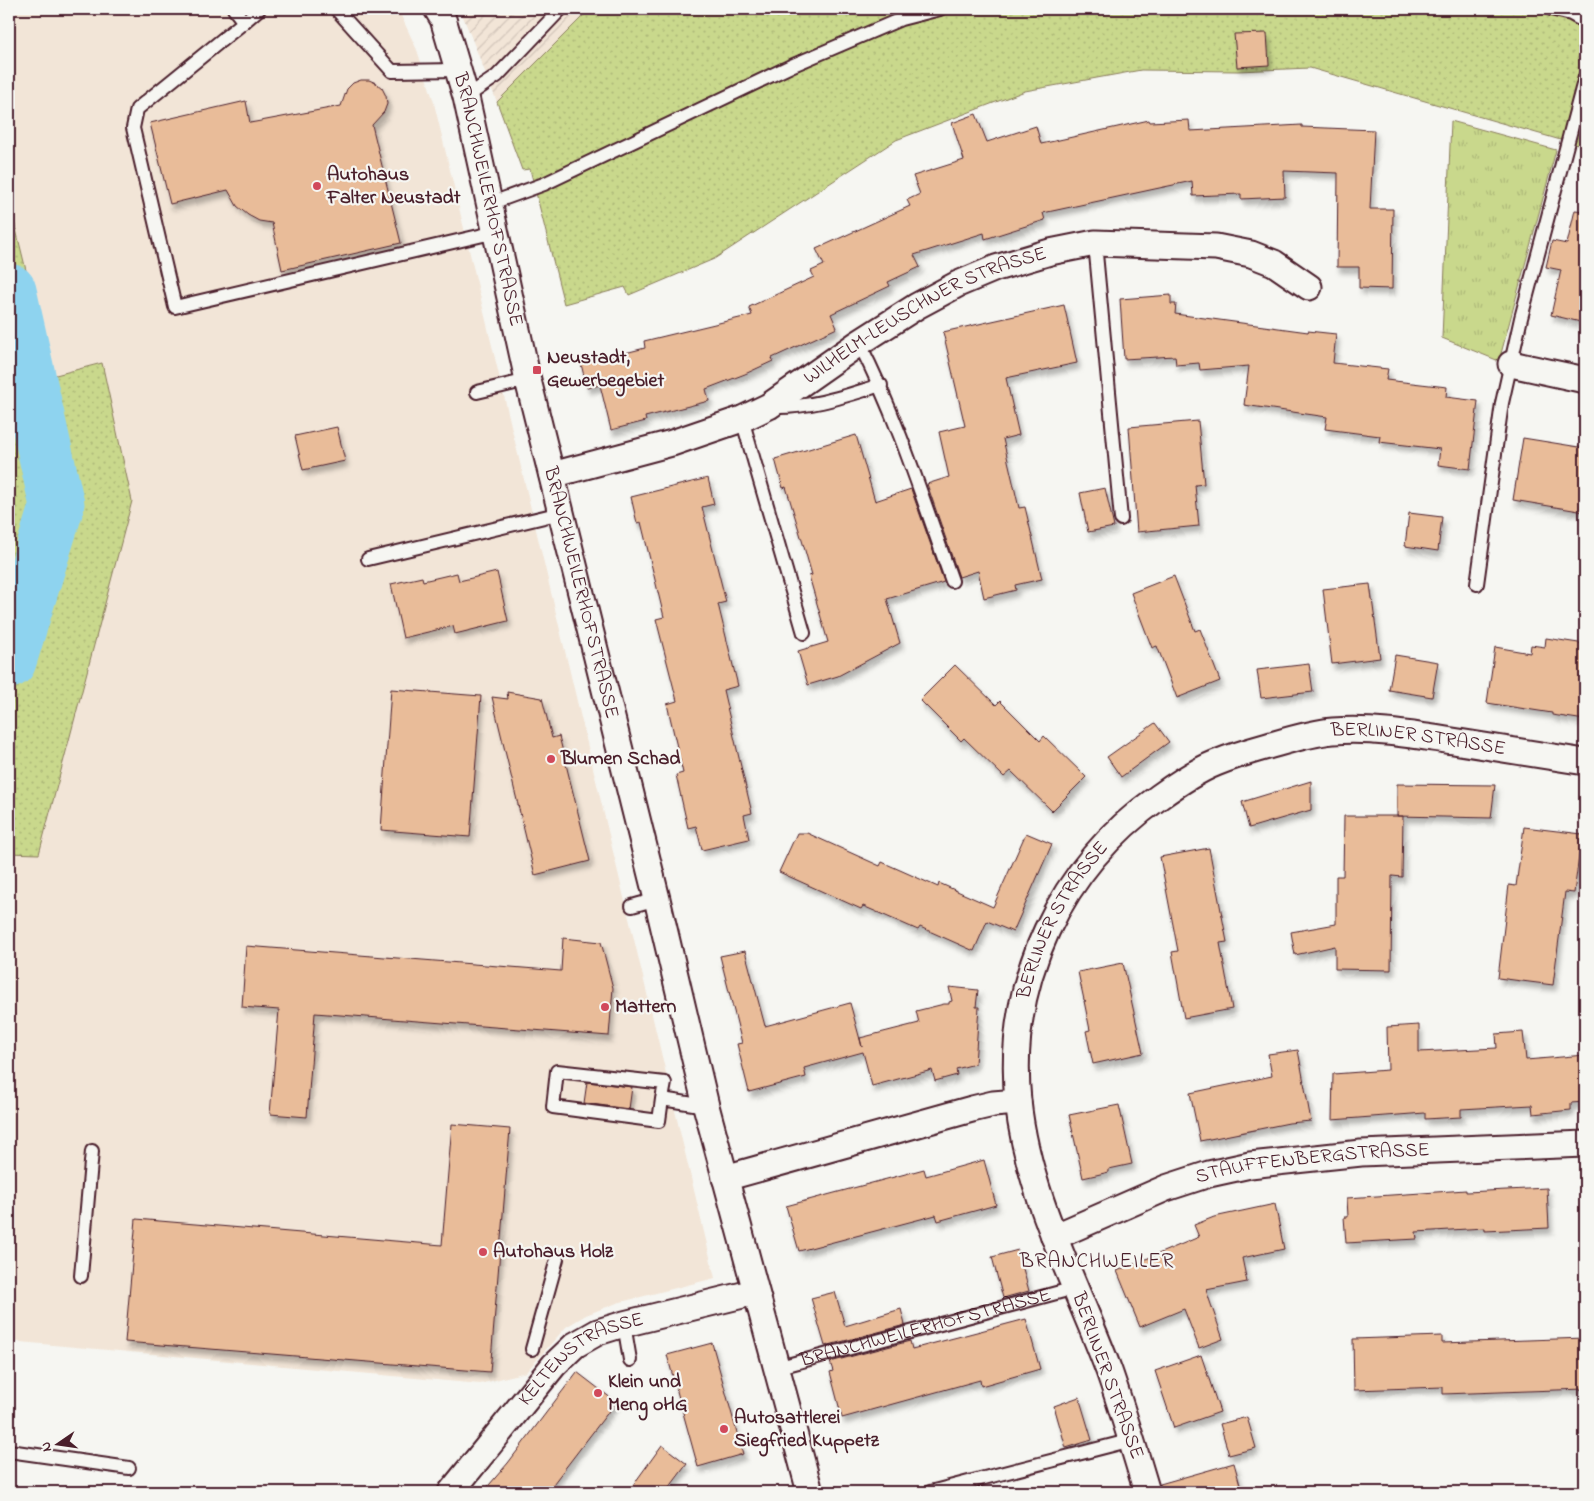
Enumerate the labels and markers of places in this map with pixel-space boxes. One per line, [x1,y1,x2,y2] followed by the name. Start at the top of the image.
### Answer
[326,161,461,213] place label: Autohaus Falter Neustadt
[311,180,323,192] marker: Autohaus Falter Neustadt
[547,344,664,397] place label: Neustadt, Gewerbegebiet
[531,364,543,376] marker: Neustadt, Gewerbegebiet
[560,745,681,774] place label: Blumen Schad
[545,753,557,765] marker: Blumen Schad
[615,993,677,1022] place label: Mattern
[599,1001,611,1013] marker: Mattern
[493,1238,614,1267] place label: Autohaus Holz
[477,1246,489,1258] marker: Autohaus Holz
[608,1368,688,1421] place label: Klein und Meng oHG
[592,1387,604,1399] marker: Klein und Meng oHG
[734,1404,880,1457] place label: Autosattlerei Siegfried Kuppetz
[718,1423,730,1435] marker: Autosattlerei Siegfried Kuppetz

